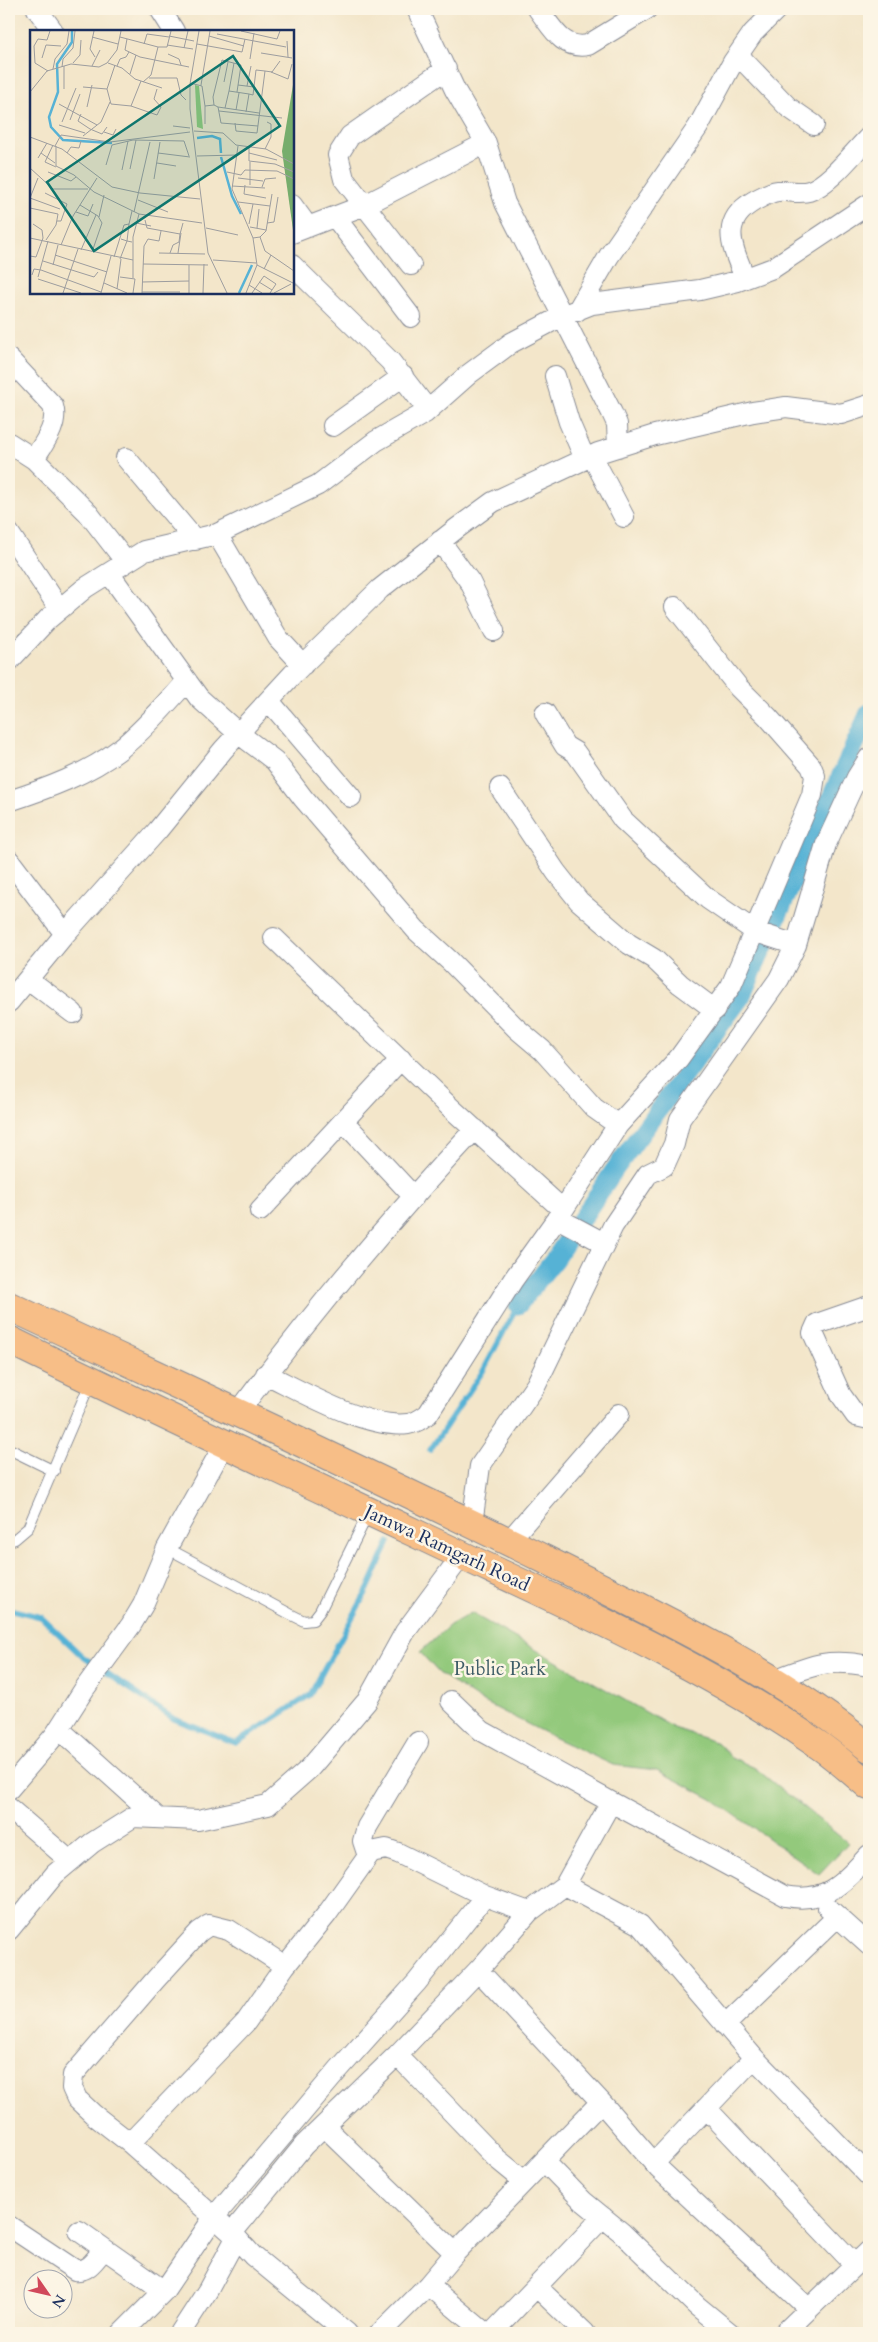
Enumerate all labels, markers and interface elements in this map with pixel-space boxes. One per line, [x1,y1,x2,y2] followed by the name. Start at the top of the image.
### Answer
[30,30,294,294] inset map
[357,1497,534,1598] street label: Jamwa Ramgarh Road
[454,1656,547,1682] park label: Public Park
[22,2270,72,2320] north arrow
[47,2291,70,2311] text: N

